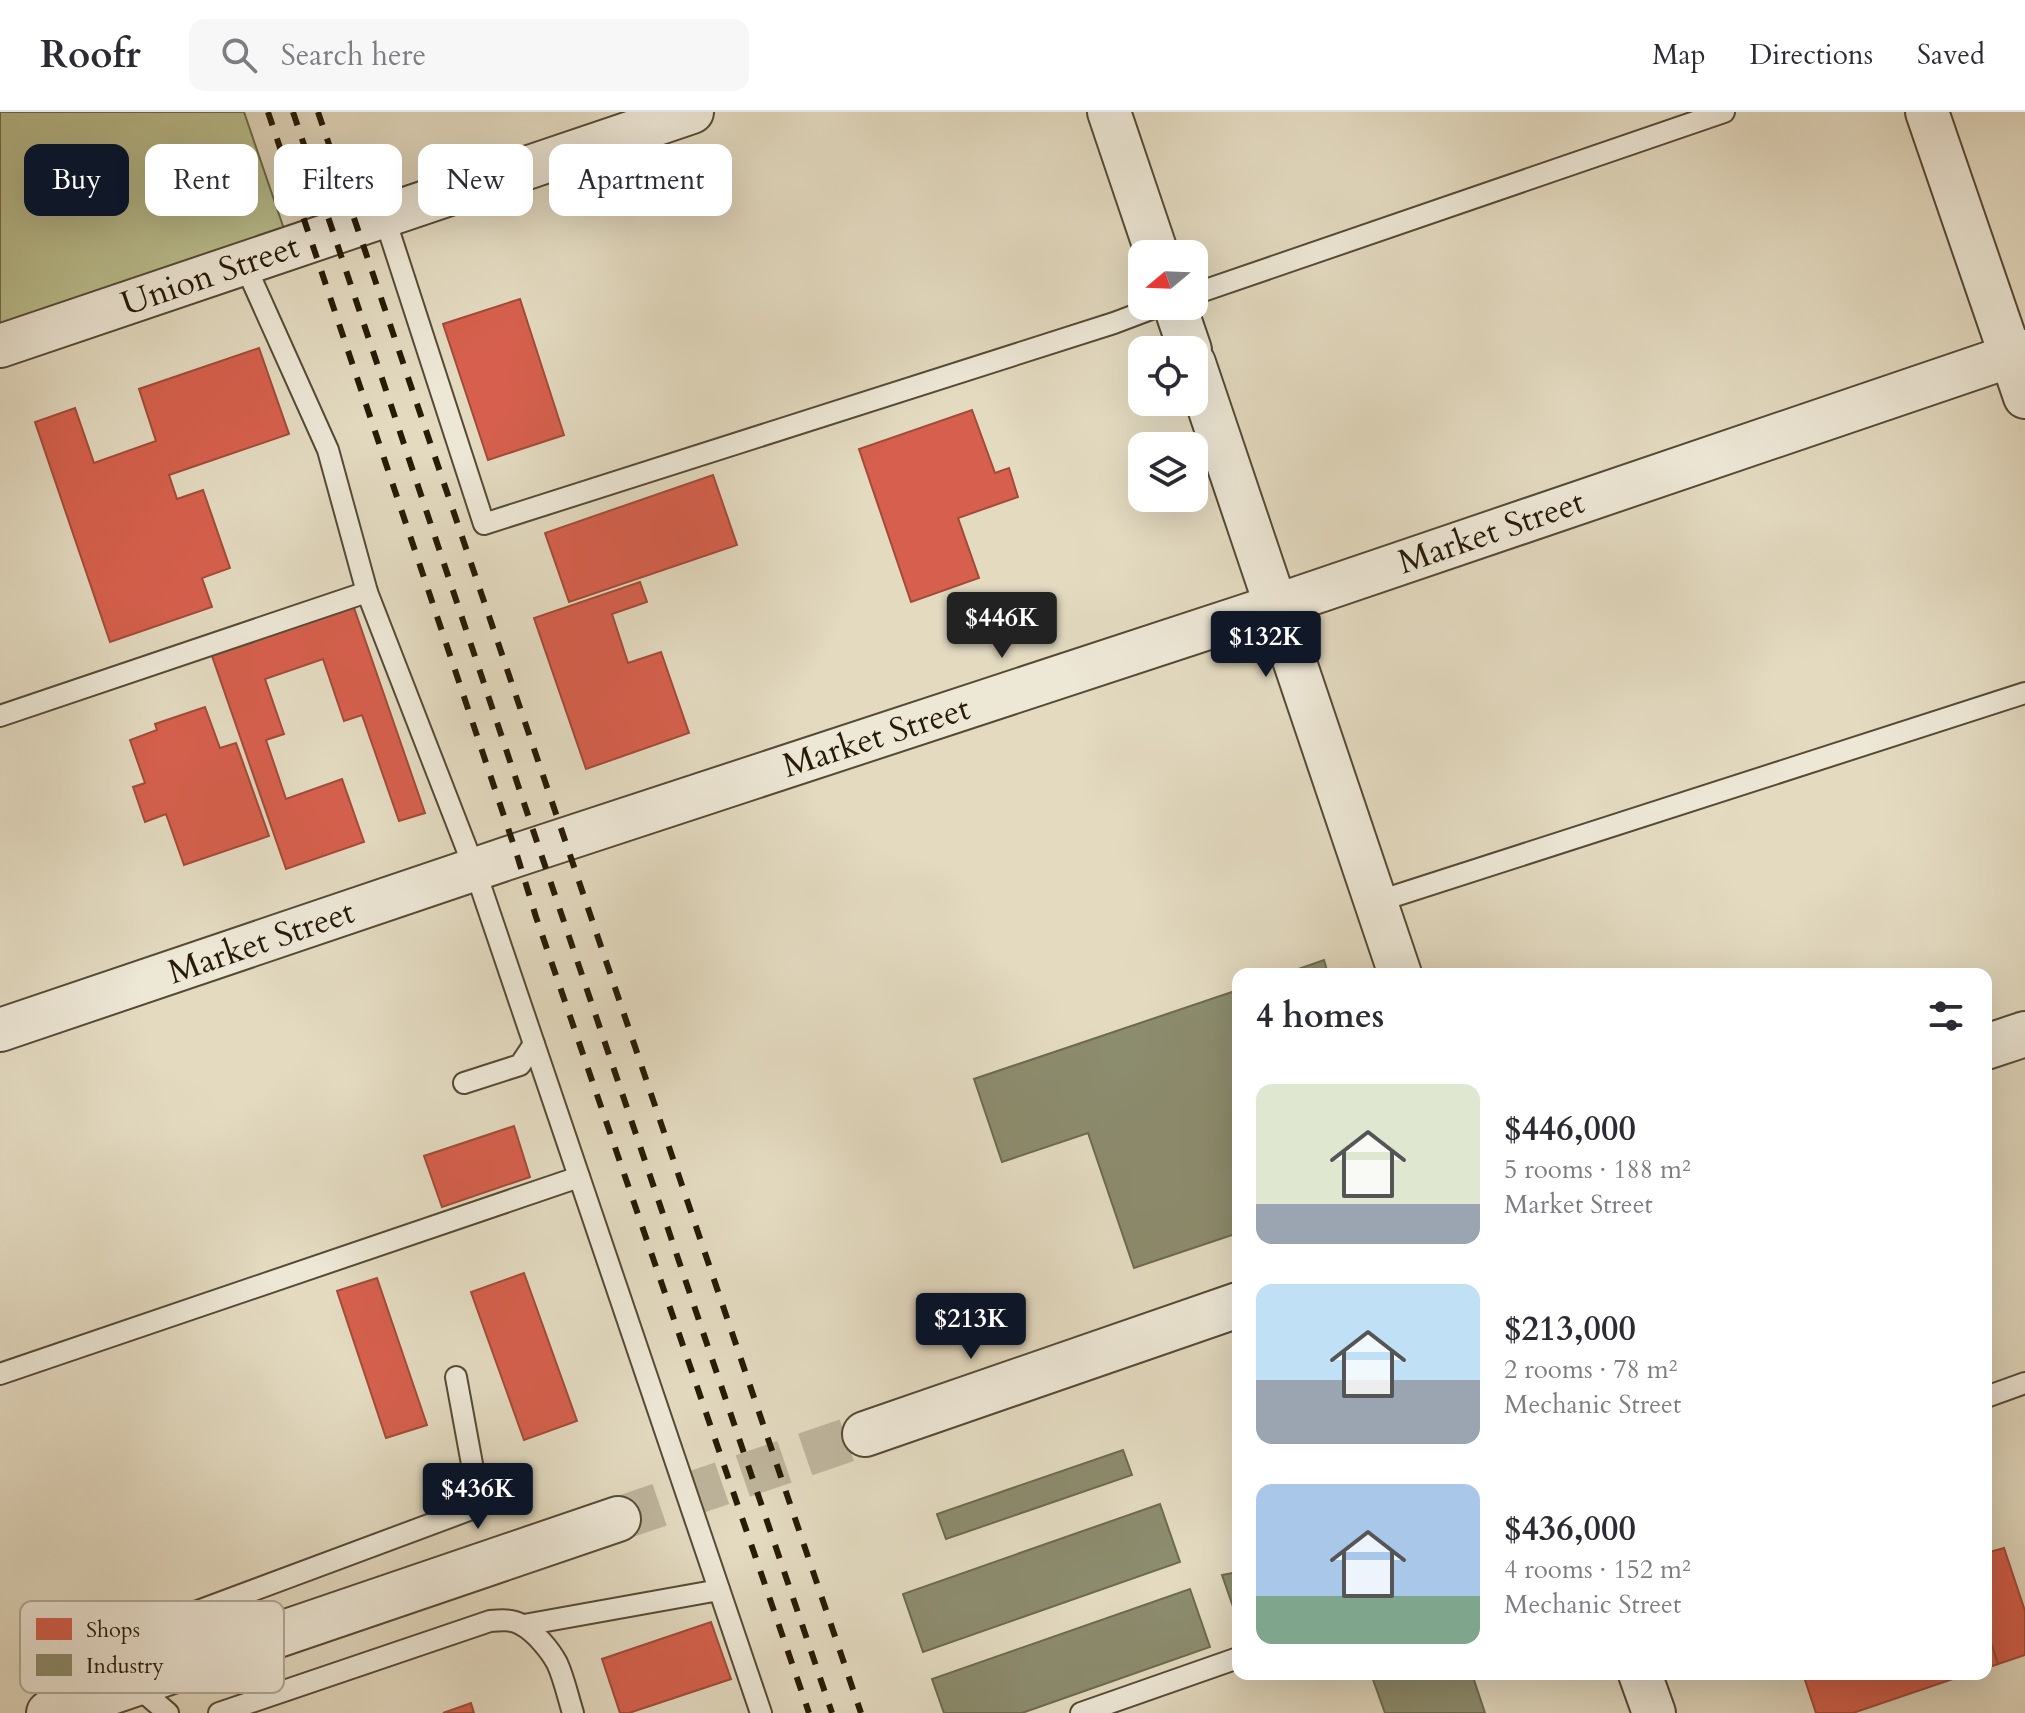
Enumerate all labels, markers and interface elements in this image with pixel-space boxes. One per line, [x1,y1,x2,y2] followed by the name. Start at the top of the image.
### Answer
[189,19,749,91] search box
[40,29,141,81] text: Roofr
[217,33,261,77] icon: search
[281,35,426,76] text: Search here
[1652,36,1706,74] text: Map
[1750,36,1873,74] text: Directions
[1917,36,1985,74] text: Saved
[24,144,129,216] chip: Buy
[145,144,258,216] chip: Rent
[274,144,402,216] chip: Filters
[418,144,533,216] chip: New
[549,144,732,216] chip: Apartment
[115,223,305,327] street label: Union Street
[1128,240,1208,320] north arrow
[1128,240,1208,512] map controls
[1128,336,1208,416] button: locate
[1128,432,1208,512] button: layers
[1392,479,1591,585] street label: Market Street
[946,592,1058,660] pin: $446K
[965,600,1039,635] text: $446K
[1210,611,1322,679] pin: $132K
[1229,619,1303,654] text: $132K
[776,685,976,789] street label: Market Street
[162,889,361,995] street label: Market Street
[1256,993,1384,1039] text: 4 homes
[1924,994,1968,1038] icon: filters
[1504,1106,1636,1152] text: $446,000
[1320,1116,1416,1212] icon: home
[1504,1152,1691,1187] text: 5 rooms · 188 m²
[1504,1187,1653,1222] text: Market Street
[915,1293,1027,1361] pin: $213K
[934,1301,1008,1336] text: $213K
[1504,1306,1636,1352] text: $213,000
[1320,1316,1416,1412] icon: home
[1504,1352,1677,1387] text: 2 rooms · 78 m²
[1504,1387,1681,1422] text: Mechanic Street
[422,1463,534,1531] pin: $436K
[441,1471,515,1506] text: $436K
[1504,1506,1636,1552] text: $436,000
[1320,1516,1416,1612] icon: home
[1504,1552,1691,1587] text: 4 rooms · 152 m²
[1504,1587,1681,1622] text: Mechanic Street
[20,1601,284,1693] legend
[86,1615,140,1645] text: Shops
[86,1651,164,1681] text: Industry

